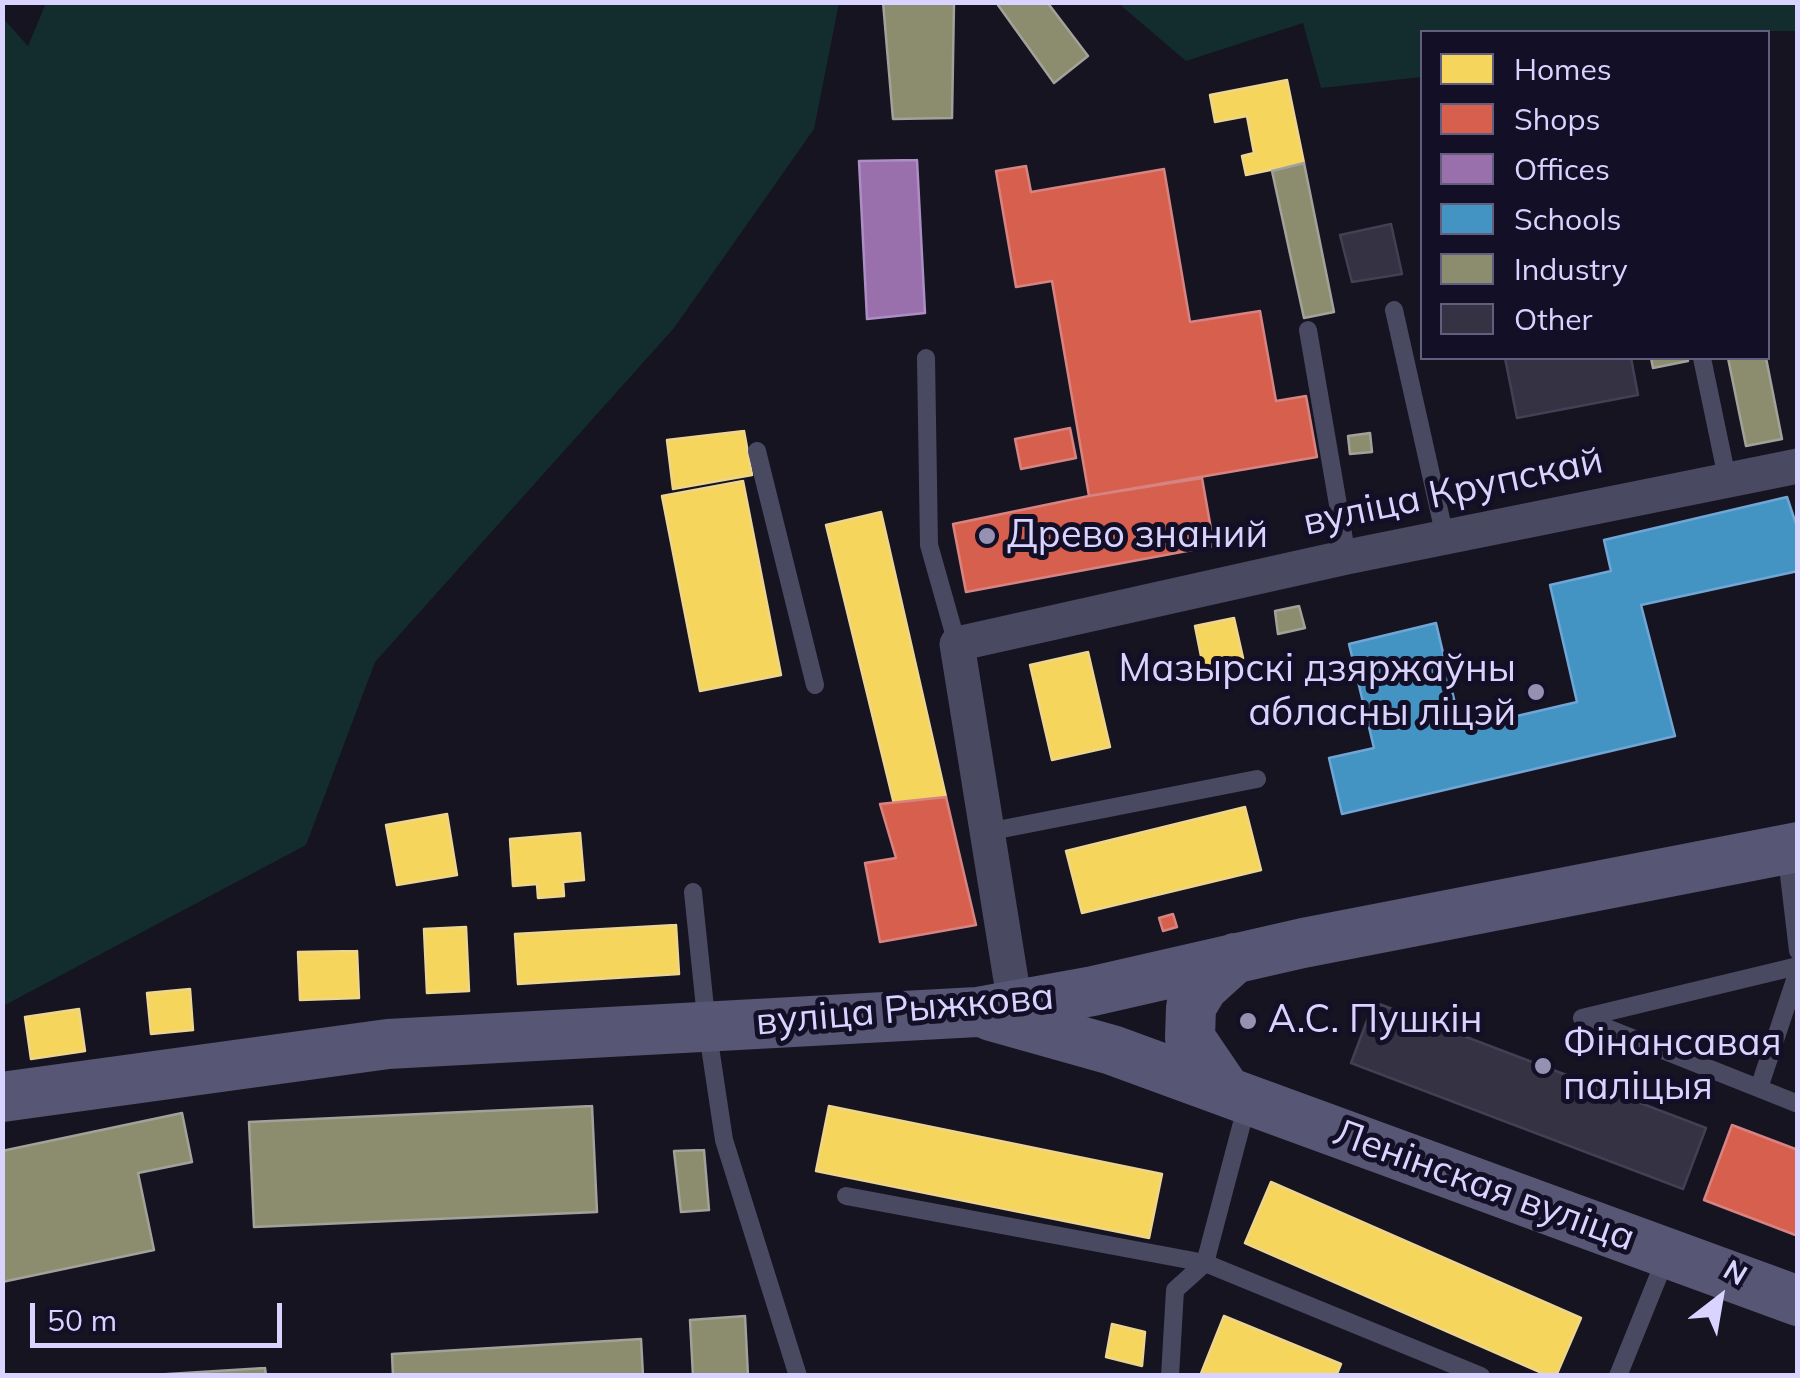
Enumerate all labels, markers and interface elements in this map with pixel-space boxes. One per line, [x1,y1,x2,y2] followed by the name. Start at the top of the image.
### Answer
[1420,30,1770,360] legend
[1514,50,1612,88] text: Homes
[1514,100,1600,138] text: Shops
[1514,150,1610,188] text: Offices
[1514,200,1621,238] text: Schools
[1514,250,1628,288] text: Industry
[1514,300,1592,338] text: Other
[1299,438,1607,546] street label: вуліца Крупскай
[1007,513,1268,559] place label: Древо знаний
[976,525,998,547] marker: Древо знаний
[1119,647,1516,736] place label: Мазырскі дзяржаўны абласны ліцэй
[1525,681,1547,703] marker: Мазырскі дзяржаўны абласны ліцэй
[754,974,1056,1046] street label: вуліца Рыжкова
[1268,998,1482,1044] place label: А.С. Пушкін
[1237,1010,1259,1032] marker: А.С. Пушкін
[1563,1021,1782,1110] place label: Фінансавая паліцыя
[1532,1055,1554,1077] marker: Фінансавая паліцыя
[1327,1110,1641,1262] street label: Ленінская вуліца
[1670,1248,1770,1348] north arrow
[1718,1251,1754,1292] text: N
[35,1283,288,1345] scale bar
[47,1301,117,1339] text: 50 m

